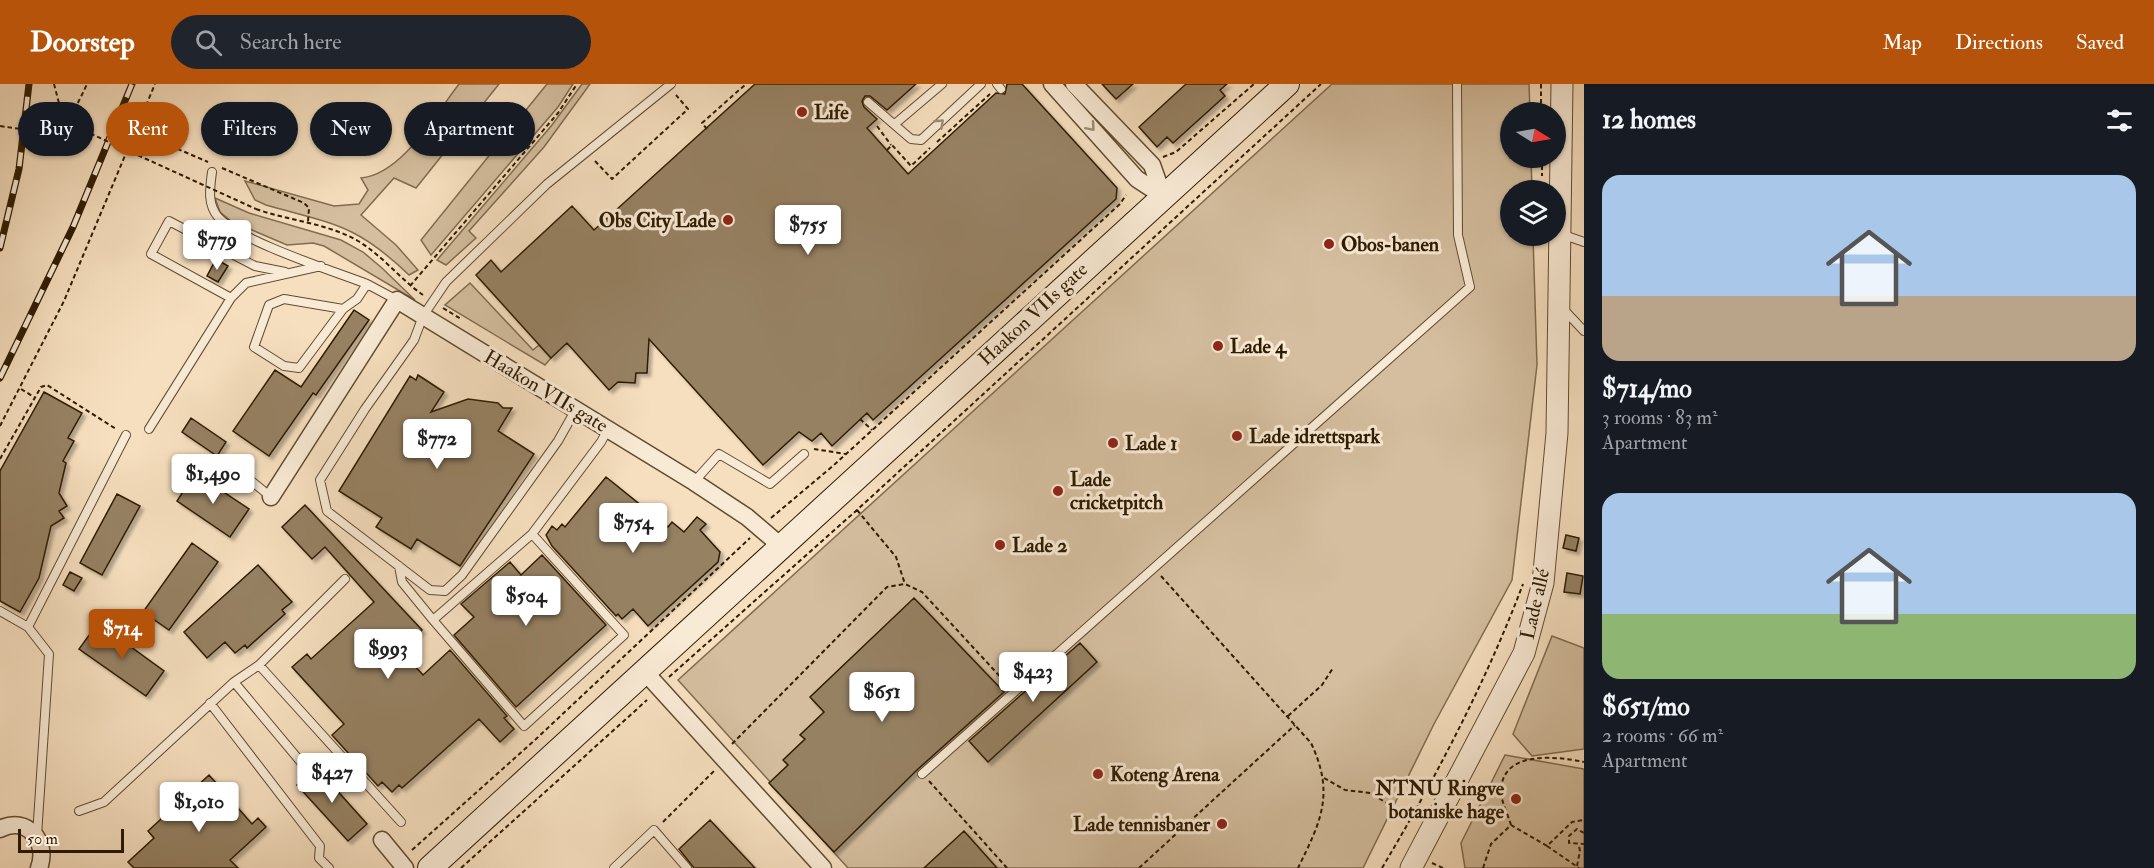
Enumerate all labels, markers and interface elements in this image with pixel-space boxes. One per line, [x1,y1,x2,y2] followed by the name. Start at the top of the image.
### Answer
[171,15,591,69] search box
[30,25,135,60] text: Doorstep
[192,26,225,59] icon: search
[240,28,341,56] text: Search here
[1882,29,1922,56] text: Map
[1955,29,2043,56] text: Directions
[2076,29,2124,56] text: Saved
[814,100,849,125] place label: Life
[18,102,94,156] chip: Buy
[106,102,189,156] chip: Rent
[201,102,298,156] chip: Filters
[310,102,392,156] chip: New
[404,102,535,156] chip: Apartment
[1500,102,1566,168] north arrow
[1500,102,1566,246] map controls
[1602,104,1696,136] text: 12 homes
[2103,104,2136,137] icon: filters
[795,105,809,119] marker: Life
[933,119,943,130] one-way arrow
[1084,120,1095,131] one-way arrow
[1500,180,1566,246] button: layers
[772,205,844,256] pin: $755
[599,208,717,234] place label: Obs City Lade
[789,212,827,237] text: $755
[721,213,735,227] marker: Obs City Lade
[1815,214,1923,322] icon: home
[181,220,253,271] pin: $779
[197,227,237,252] text: $779
[1341,232,1440,257] place label: Obos-banen
[1322,237,1336,251] marker: Obos-banen
[973,257,1093,371] street label: Haakon VIIs gate
[1230,334,1287,359] place label: Lade 4
[1211,339,1225,353] marker: Lade 4
[479,344,613,438] street label: Haakon VIIs gate
[1602,373,1692,405] text: $714/mo
[1602,405,1718,430] text: 3 rooms · 83 m²
[401,419,473,470] pin: $772
[1249,424,1380,450] place label: Lade idrettspark
[417,426,457,451] text: $772
[1230,429,1244,443] marker: Lade idrettspark
[1602,430,1687,455] text: Apartment
[1125,431,1177,456] place label: Lade 1
[1106,436,1120,450] marker: Lade 1
[164,454,262,505] pin: $1,490
[186,461,240,486] text: $1,490
[1070,467,1164,516] place label: Lade cricketpitch
[1051,484,1065,498] marker: Lade cricketpitch
[597,503,669,554] pin: $754
[613,510,653,535] text: $754
[1815,532,1923,640] icon: home
[1012,533,1067,558] place label: Lade 2
[993,538,1007,552] marker: Lade 2
[1515,566,1555,642] street label: Lade allé
[490,576,562,627] pin: $504
[506,583,546,608] text: $504
[86,609,158,660] pin: $714
[103,616,141,641] text: $714
[352,629,424,680] pin: $993
[368,636,408,661] text: $993
[997,652,1069,703] pin: $423
[1013,659,1053,684] text: $423
[846,672,918,723] pin: $651
[863,679,901,704] text: $651
[1602,691,1690,723] text: $651/mo
[1602,723,1723,748] text: 2 rooms · 66 m²
[1602,748,1687,773] text: Apartment
[296,753,368,804] pin: $427
[311,760,353,785] text: $427
[1110,762,1220,788] place label: Koteng Arena
[1091,767,1105,781] marker: Koteng Arena
[1374,776,1505,825] place label: NTNU Ringve botaniske hage
[150,782,248,833] pin: $1,010
[174,789,224,814] text: $1,010
[1509,792,1523,806] marker: NTNU Ringve botaniske hage
[1073,812,1211,837] place label: Lade tennisbaner
[1215,817,1229,831] marker: Lade tennisbaner
[18,826,124,854] scale bar
[27,829,58,849] text: 50 m

